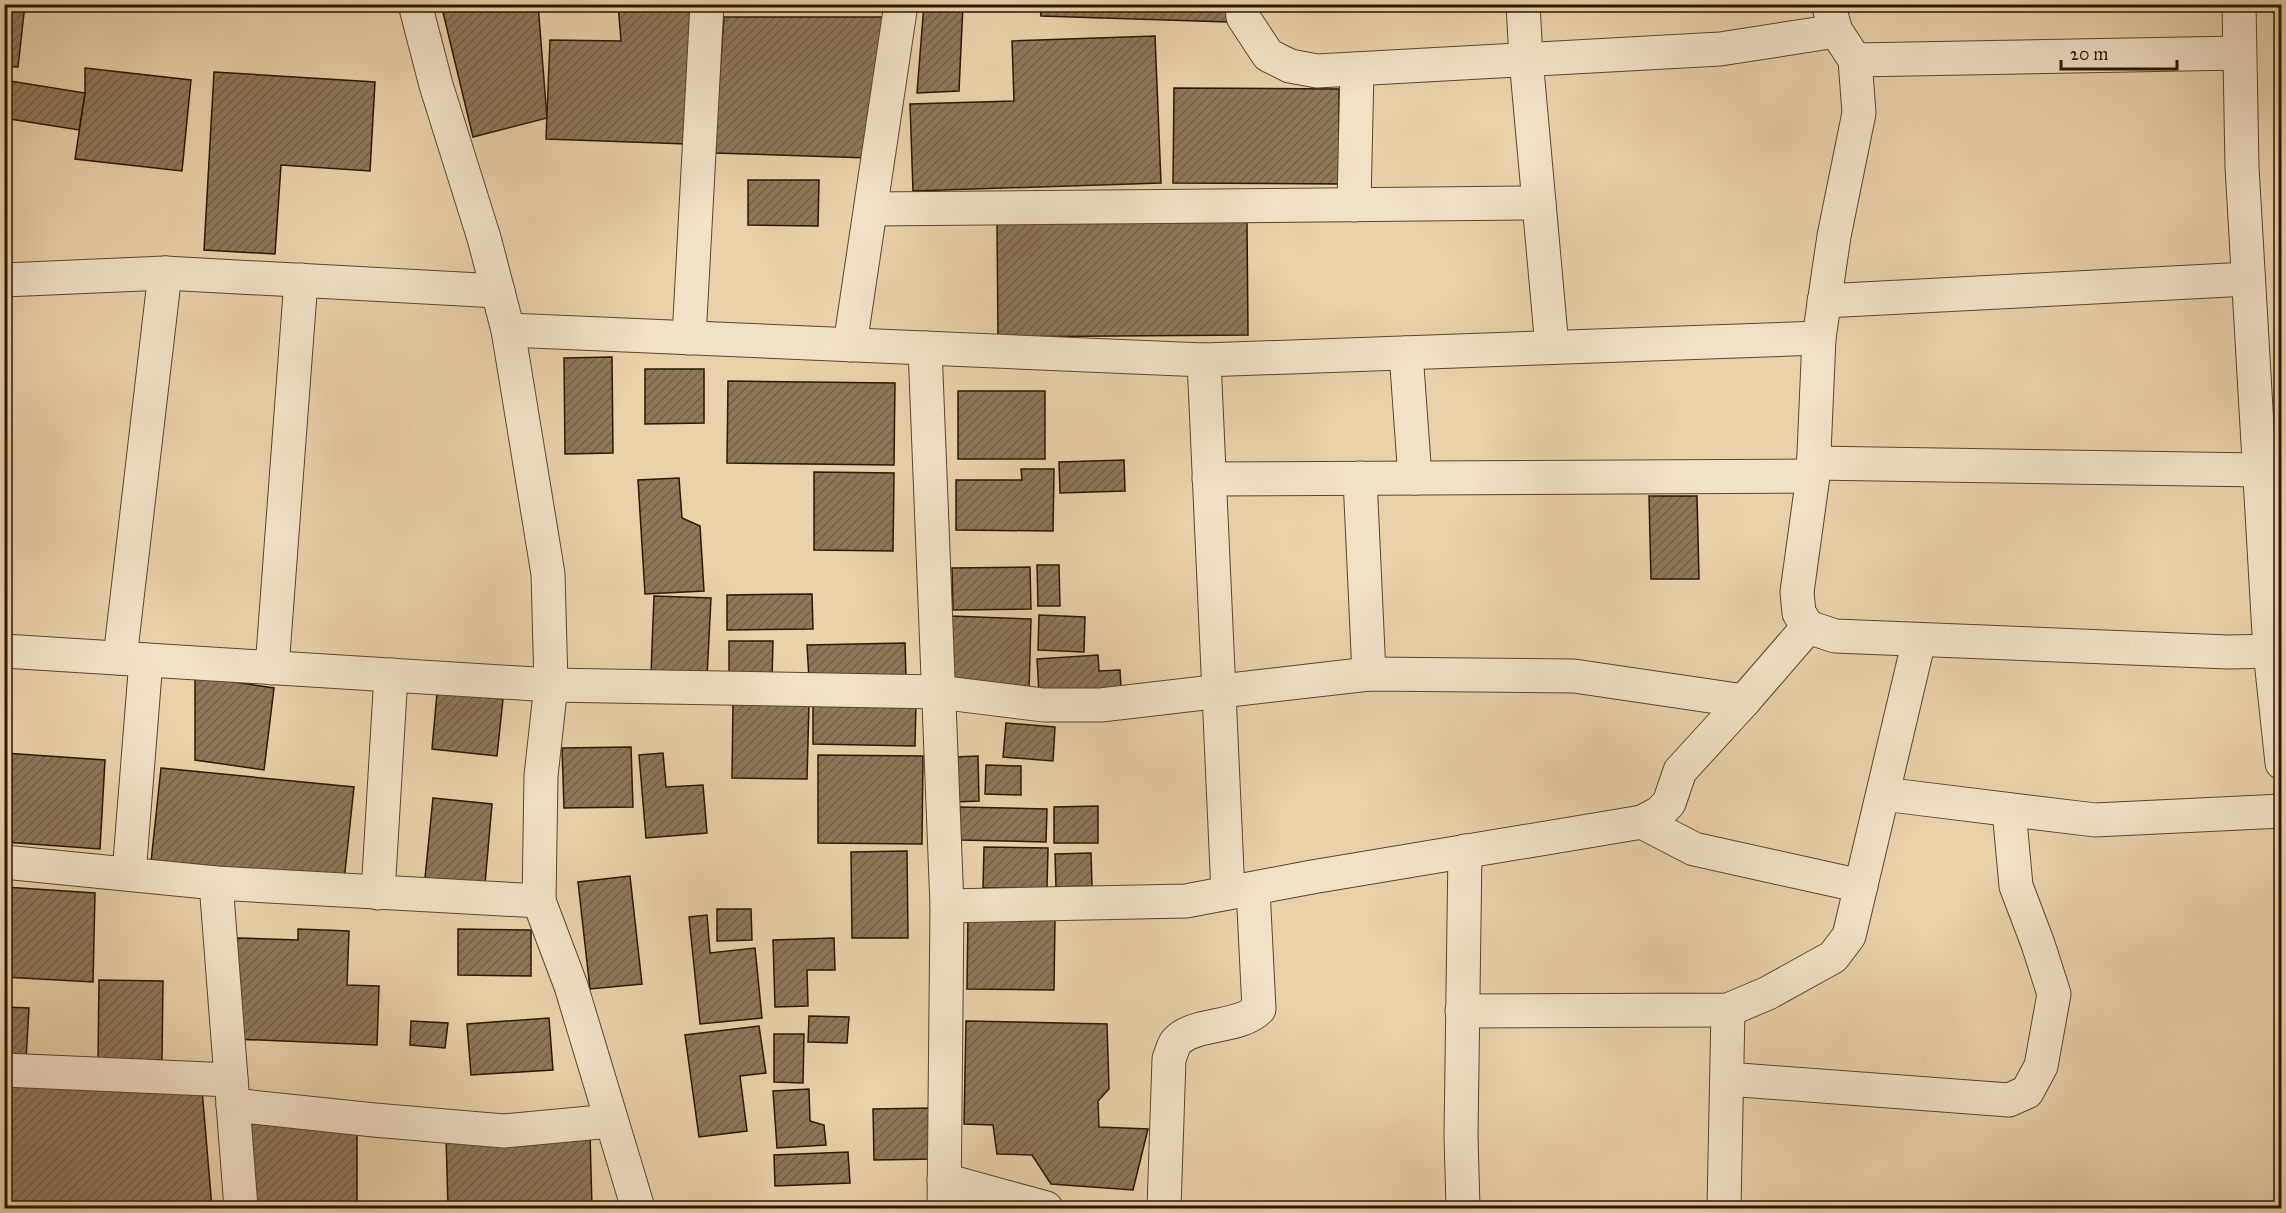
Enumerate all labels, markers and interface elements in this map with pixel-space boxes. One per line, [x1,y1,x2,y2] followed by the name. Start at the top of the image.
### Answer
[2061,33,2176,71] scale bar
[2070,43,2108,65] text: 20 m

